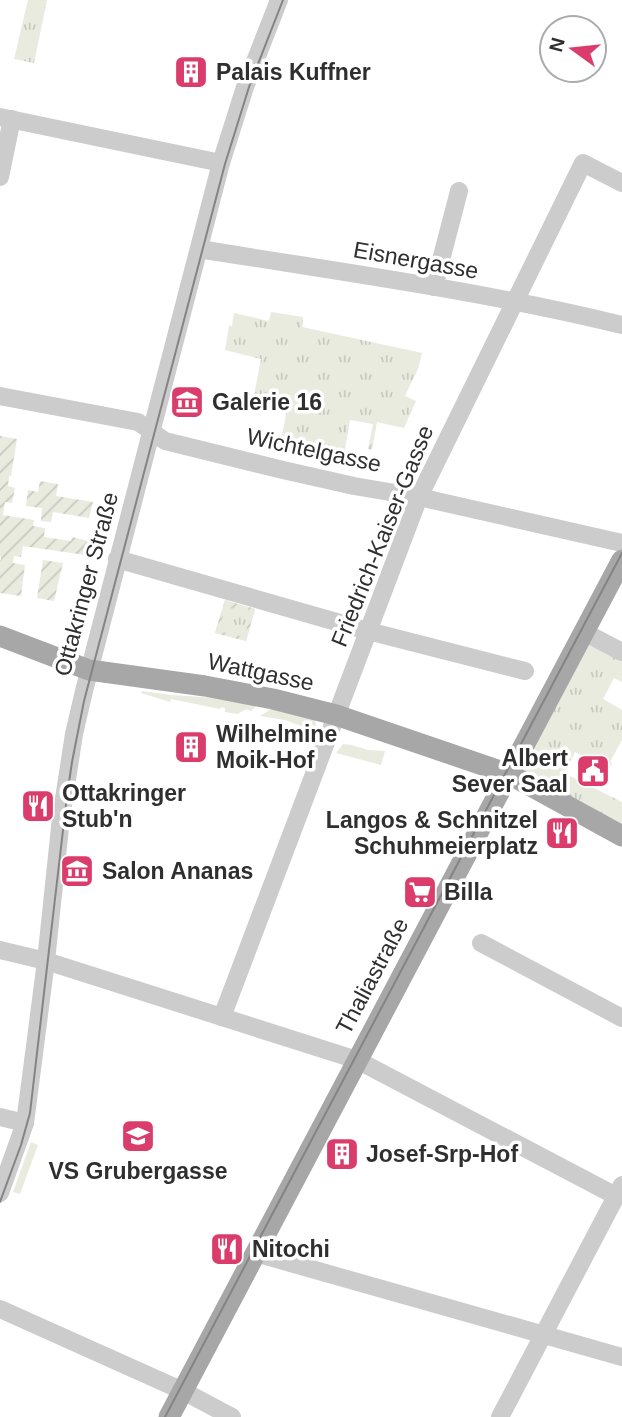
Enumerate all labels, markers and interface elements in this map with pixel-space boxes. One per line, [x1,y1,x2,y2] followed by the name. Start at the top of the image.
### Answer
[538,14,608,84] north arrow
[545,35,569,54] text: N
[172,53,210,91] building icon: Palais Kuffner
[216,59,371,85] place label: Palais Kuffner
[351,236,481,284] street label: Eisnergasse
[168,383,206,421] museum icon: Galerie 16
[212,389,322,415] place label: Galerie 16
[326,422,438,650] street label: Friedrich-Kaiser-Gasse
[244,423,384,477] street label: Wichtelgasse
[49,489,123,679] street label: Ottakringer Straße
[206,648,316,696] street label: Wattgasse
[216,721,337,773] place label: Wilhelmine Moik-Hof
[172,728,210,766] building icon: Wilhelmine Moik-Hof
[452,745,568,797] place label: Albert Sever Saal
[574,752,612,790] public building icon: Albert Sever Saal
[62,780,186,832] place label: Ottakringer Stub'n
[19,787,57,825] restaurant icon: Ottakringer Stub'n
[326,807,538,859] place label: Langos & Schnitzel Schuhmeierplatz
[543,814,581,852] restaurant icon: Langos & Schnitzel Schuhmeierplatz
[58,852,96,890] museum icon: Salon Ananas
[102,858,253,884] place label: Salon Ananas
[401,873,439,911] supermarket icon: Billa
[444,879,493,905] place label: Billa
[331,913,413,1039] street label: Thaliastraße
[119,1117,157,1155] school or university icon: VS Grubergasse
[323,1135,361,1173] building icon: Josef-Srp-Hof
[366,1141,518,1167] place label: Josef-Srp-Hof
[49,1158,227,1184] place label: VS Grubergasse
[208,1230,246,1268] restaurant icon: Nitochi
[252,1236,330,1262] place label: Nitochi

